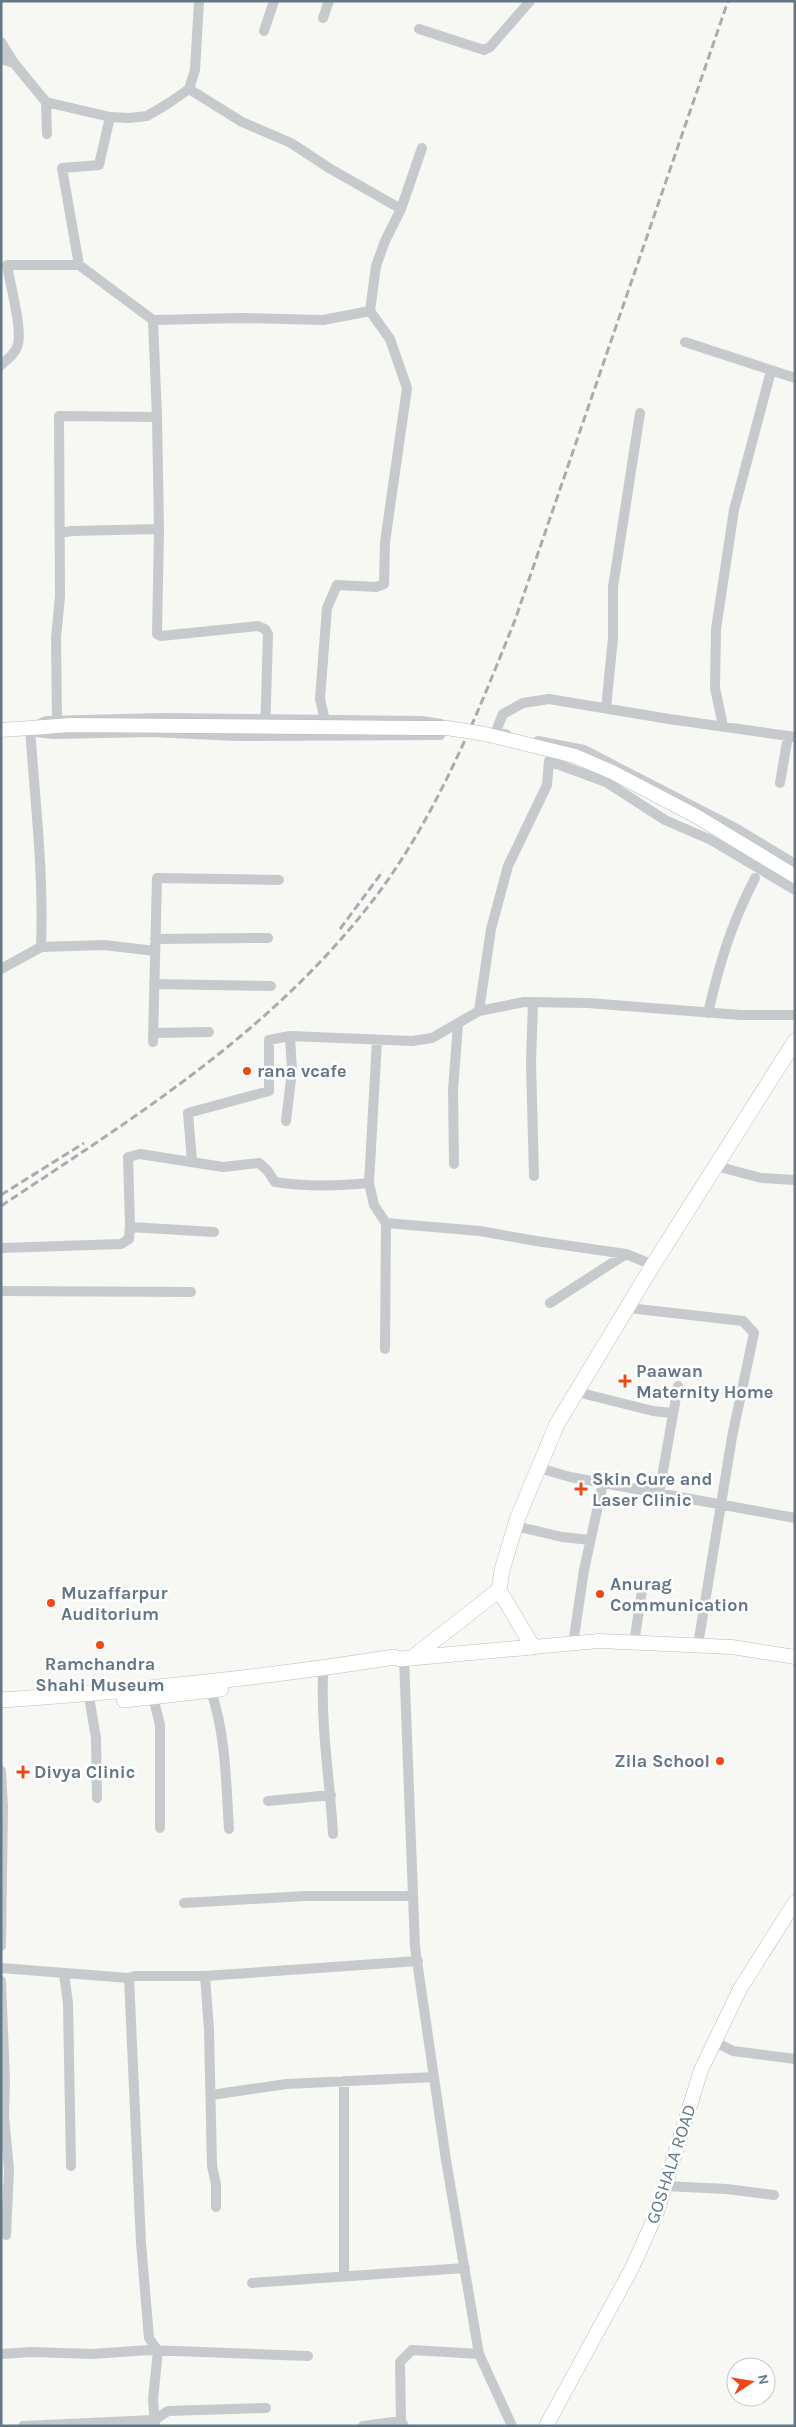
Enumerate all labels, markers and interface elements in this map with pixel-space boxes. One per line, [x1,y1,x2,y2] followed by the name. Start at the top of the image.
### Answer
[257,1060,346,1082] place label: rana vcafe
[241,1065,253,1077] marker: rana vcafe
[636,1360,773,1403] place label: Paawan Maternity Home
[618,1374,632,1388] marker: Paawan Maternity Home
[592,1468,712,1511] place label: Skin Cure and Laser Clinic
[574,1482,588,1496] marker: Skin Cure and Laser Clinic
[610,1573,749,1616] place label: Anurag Communication
[61,1582,168,1625] place label: Muzaffarpur Auditorium
[594,1588,606,1600] marker: Anurag Communication
[45,1597,57,1609] marker: Muzaffarpur Auditorium
[94,1639,106,1651] marker: Ramchandra Shahi Museum
[35,1653,165,1696] place label: Ramchandra Shahi Museum
[614,1750,710,1772] place label: Zila School
[714,1755,726,1767] marker: Zila School
[34,1761,135,1783] place label: Divya Clinic
[16,1765,30,1779] marker: Divya Clinic
[641,2101,701,2227] street label: GOSHALA ROAD
[726,2357,776,2407] north arrow
[754,2373,773,2386] text: N

